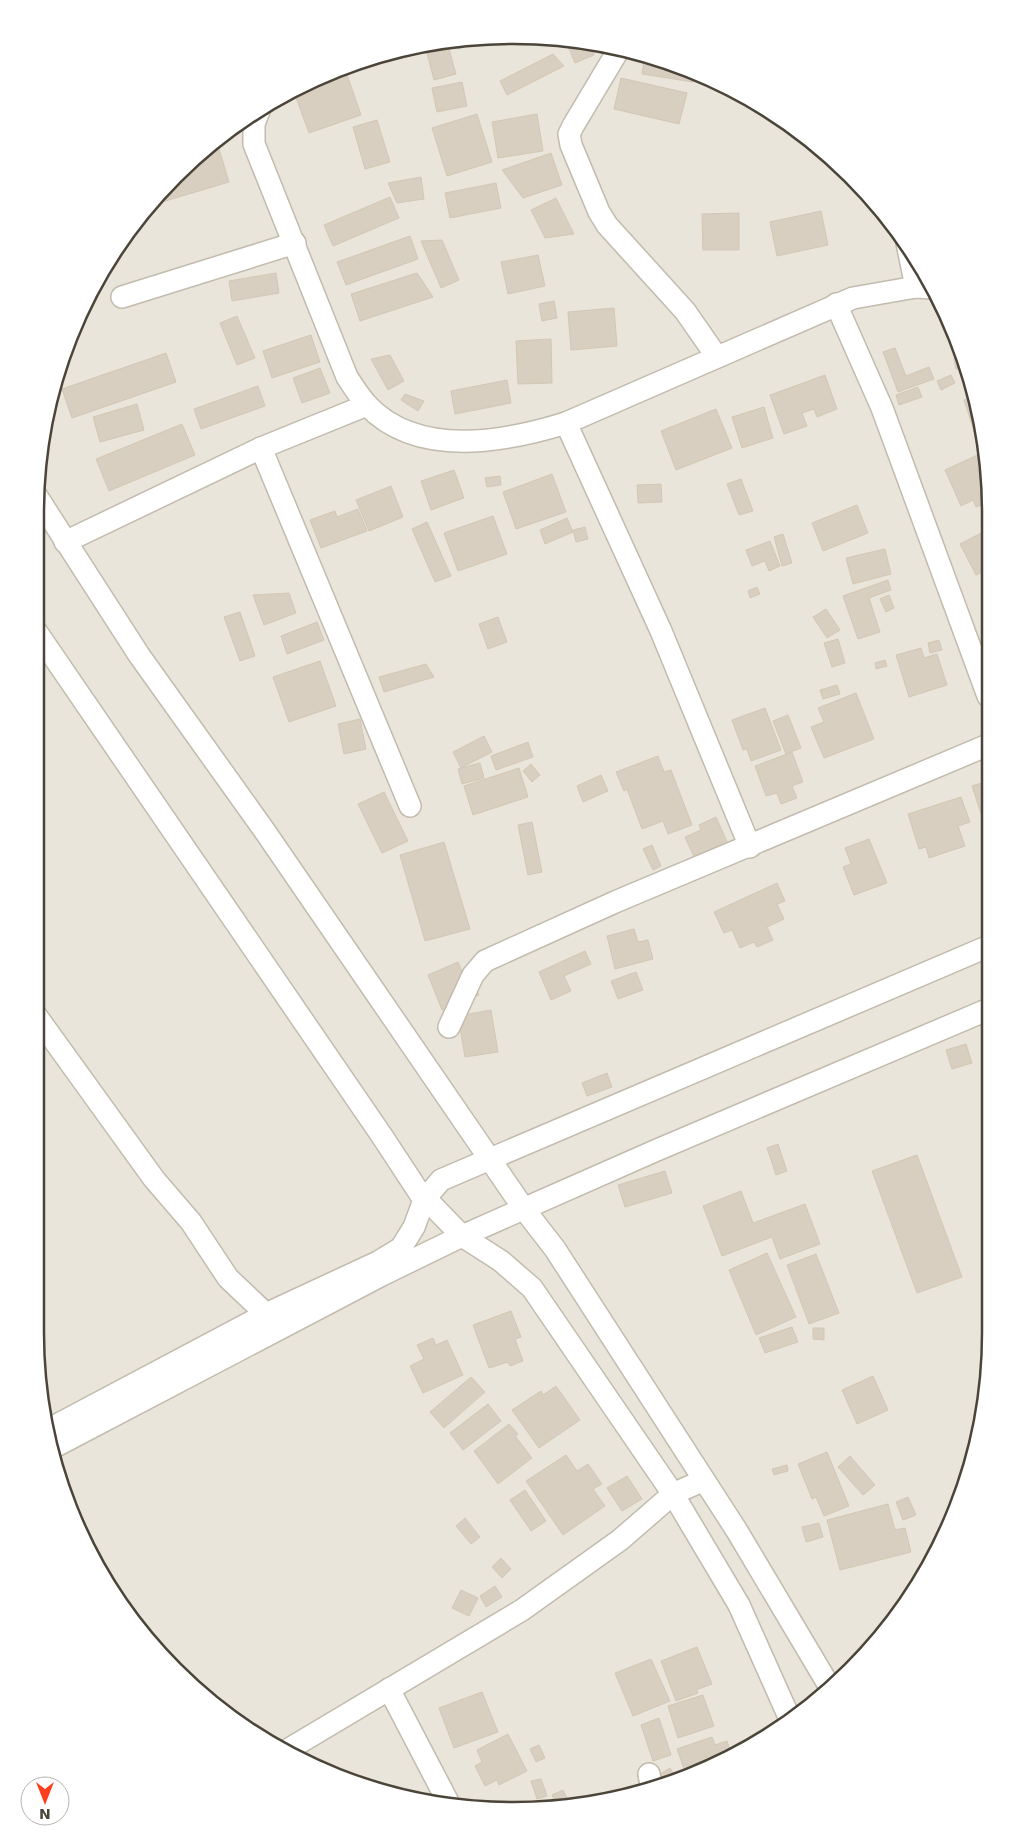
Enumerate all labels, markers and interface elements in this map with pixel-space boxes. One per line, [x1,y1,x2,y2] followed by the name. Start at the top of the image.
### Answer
[20,1776,70,1826] north arrow
[39,1806,51,1822] text: N

